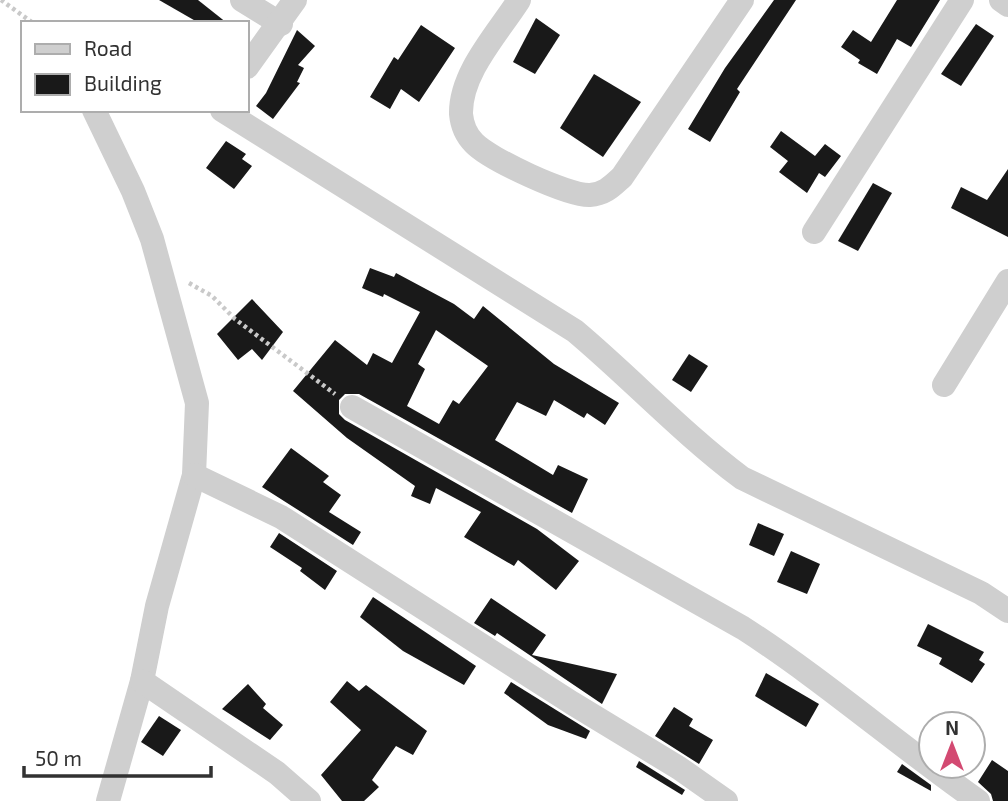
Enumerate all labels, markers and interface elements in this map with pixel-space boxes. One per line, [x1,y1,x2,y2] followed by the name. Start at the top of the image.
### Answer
[21,21,248,112] legend
[84,35,132,60] text: Road
[84,70,162,95] text: Building
[917,710,987,780] north arrow
[945,716,959,739] text: N
[24,734,212,778] scale bar
[35,745,82,770] text: 50 m

